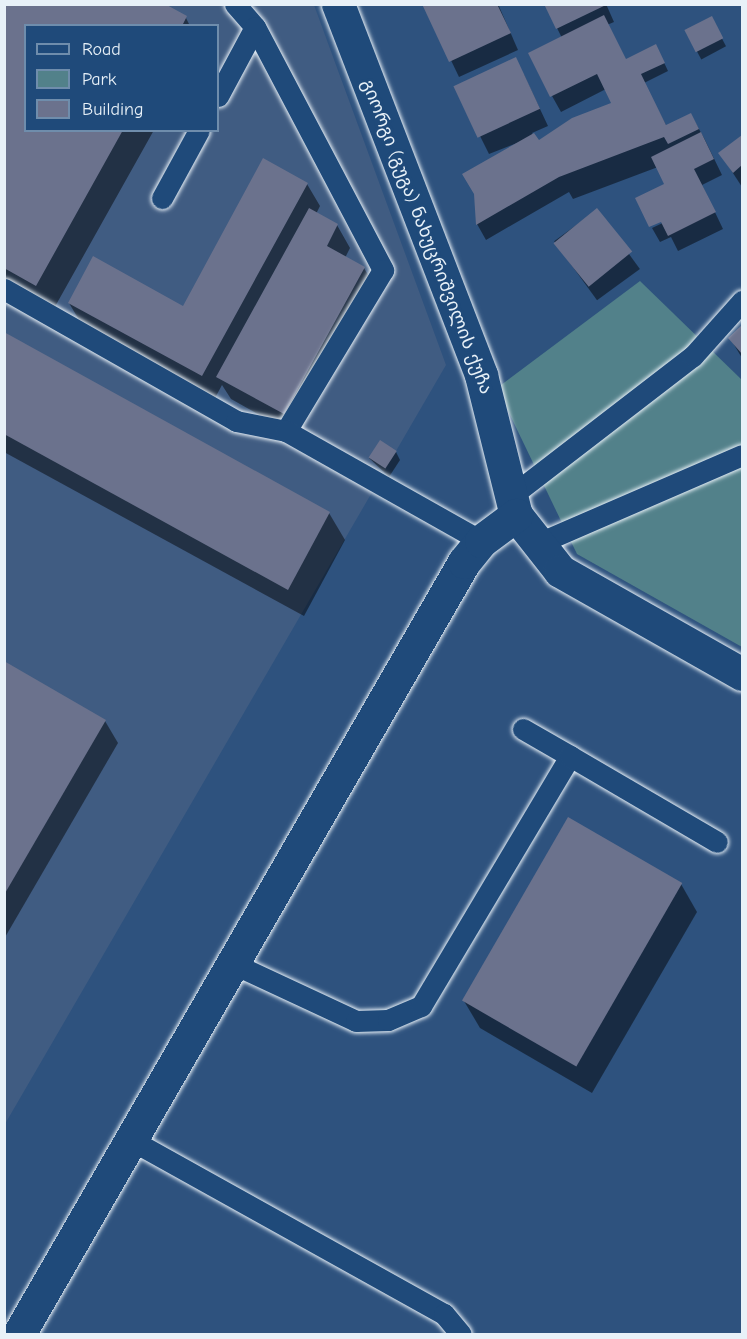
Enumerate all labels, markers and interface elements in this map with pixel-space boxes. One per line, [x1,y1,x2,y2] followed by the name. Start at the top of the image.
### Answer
[24,24,219,132] legend
[82,39,121,60] text: Road
[82,69,116,90] text: Park
[356,77,496,397] street label: გიორგი (გუგა) ნახუცრიშვილის ქუჩა
[82,99,144,120] text: Building

